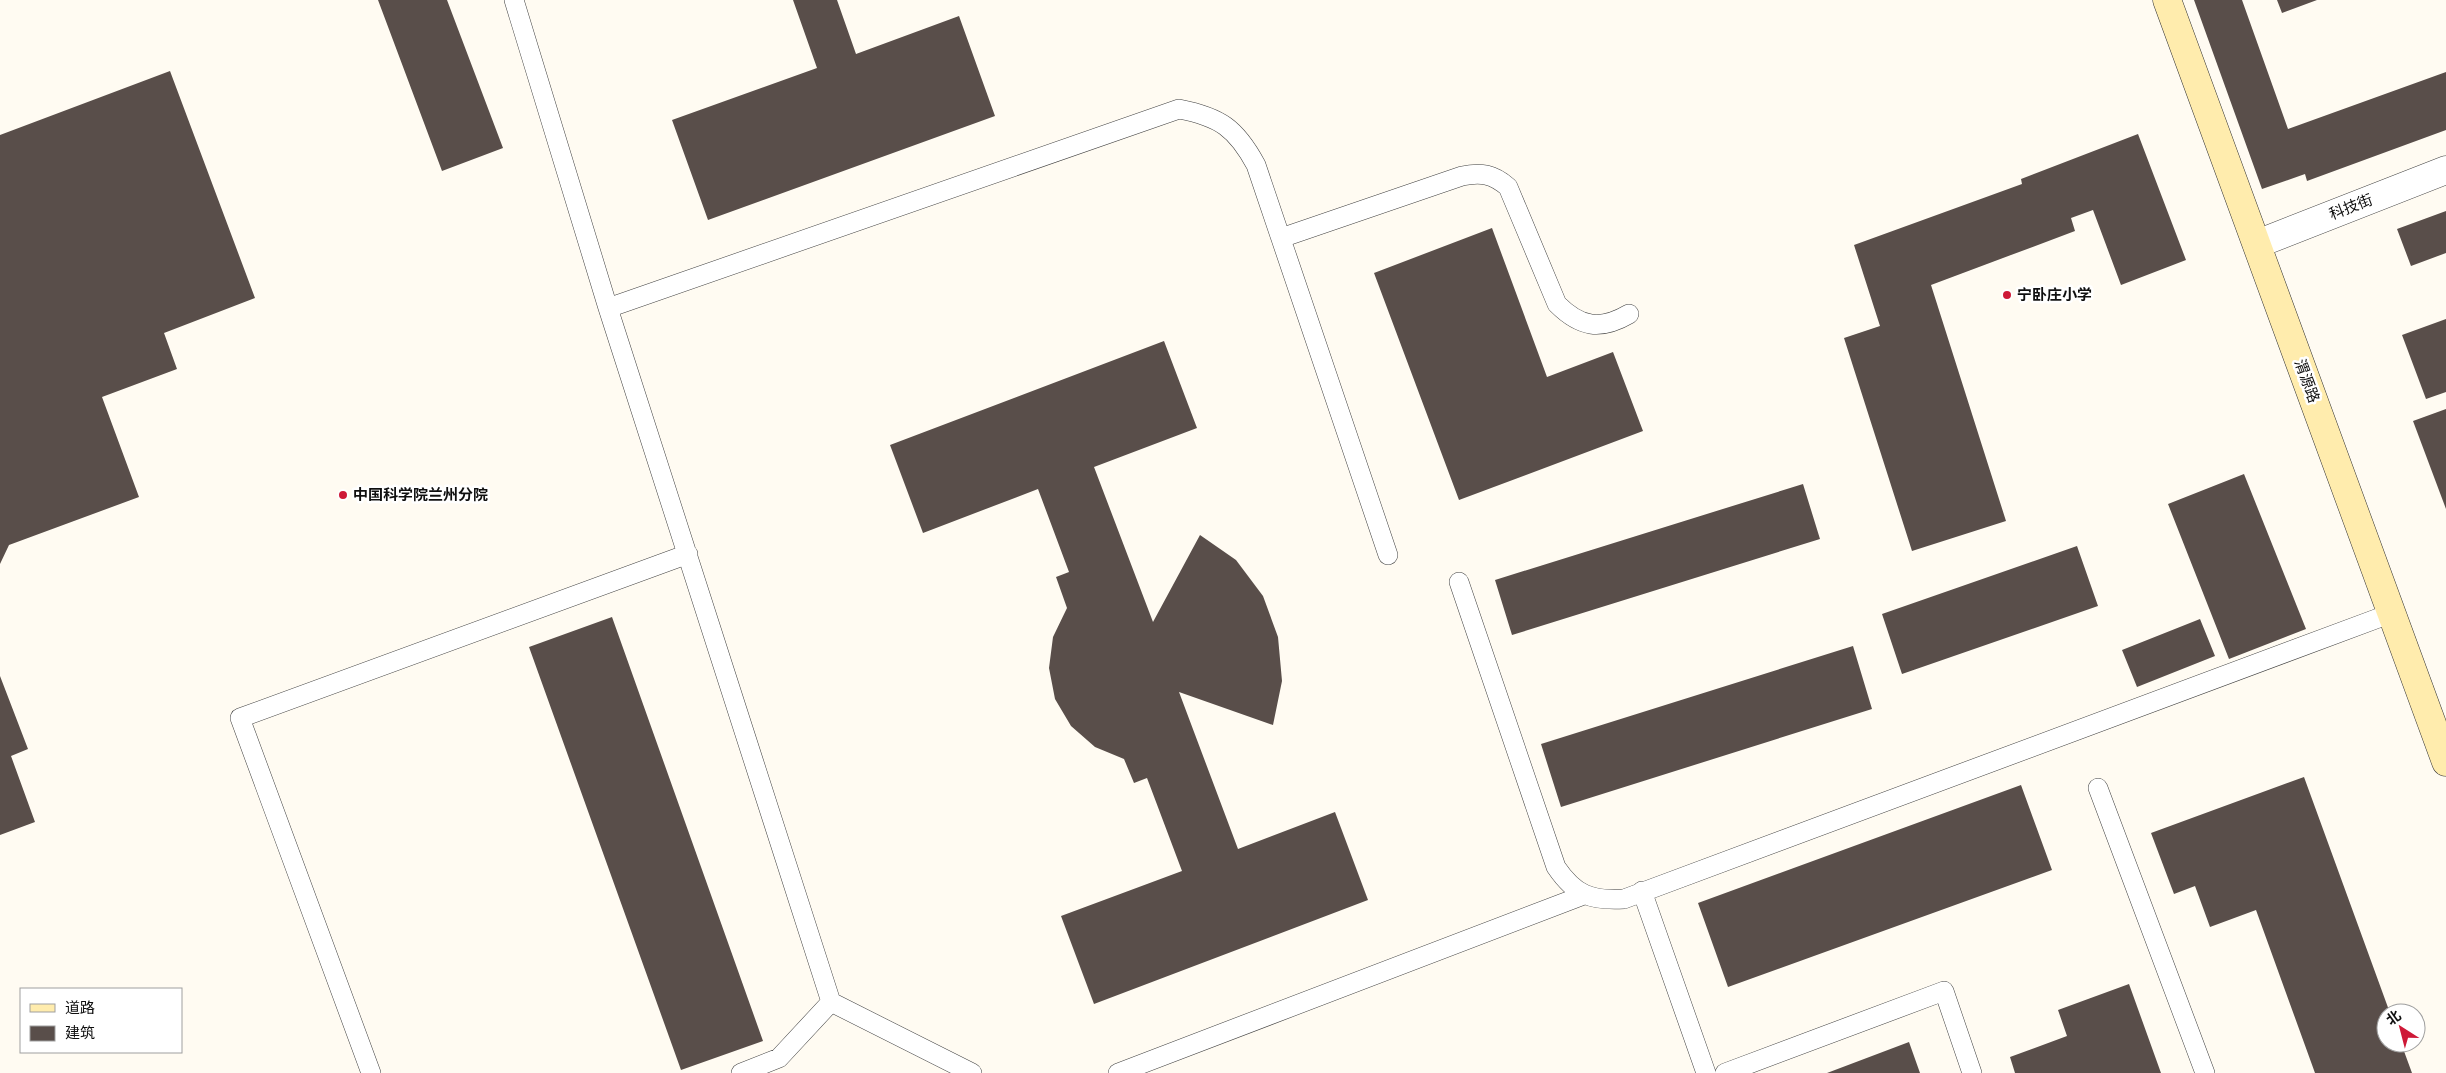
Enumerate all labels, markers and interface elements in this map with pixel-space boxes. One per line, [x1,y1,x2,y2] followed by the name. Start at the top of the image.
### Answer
[2327,191,2375,223] street label: 科技街
[2017,286,2092,304] place label: 宁卧庄小学
[2001,289,2013,301] marker: 宁卧庄小学
[2291,357,2323,405] street label: 渭源路
[353,486,488,504] place label: 中国科学院兰州分院
[337,489,349,501] marker: 中国科学院兰州分院
[20,988,182,1053] legend
[65,999,95,1017] text: 道路
[2376,1003,2426,1053] north arrow
[2383,1007,2404,1029] text: 北
[65,1024,95,1042] text: 建筑

